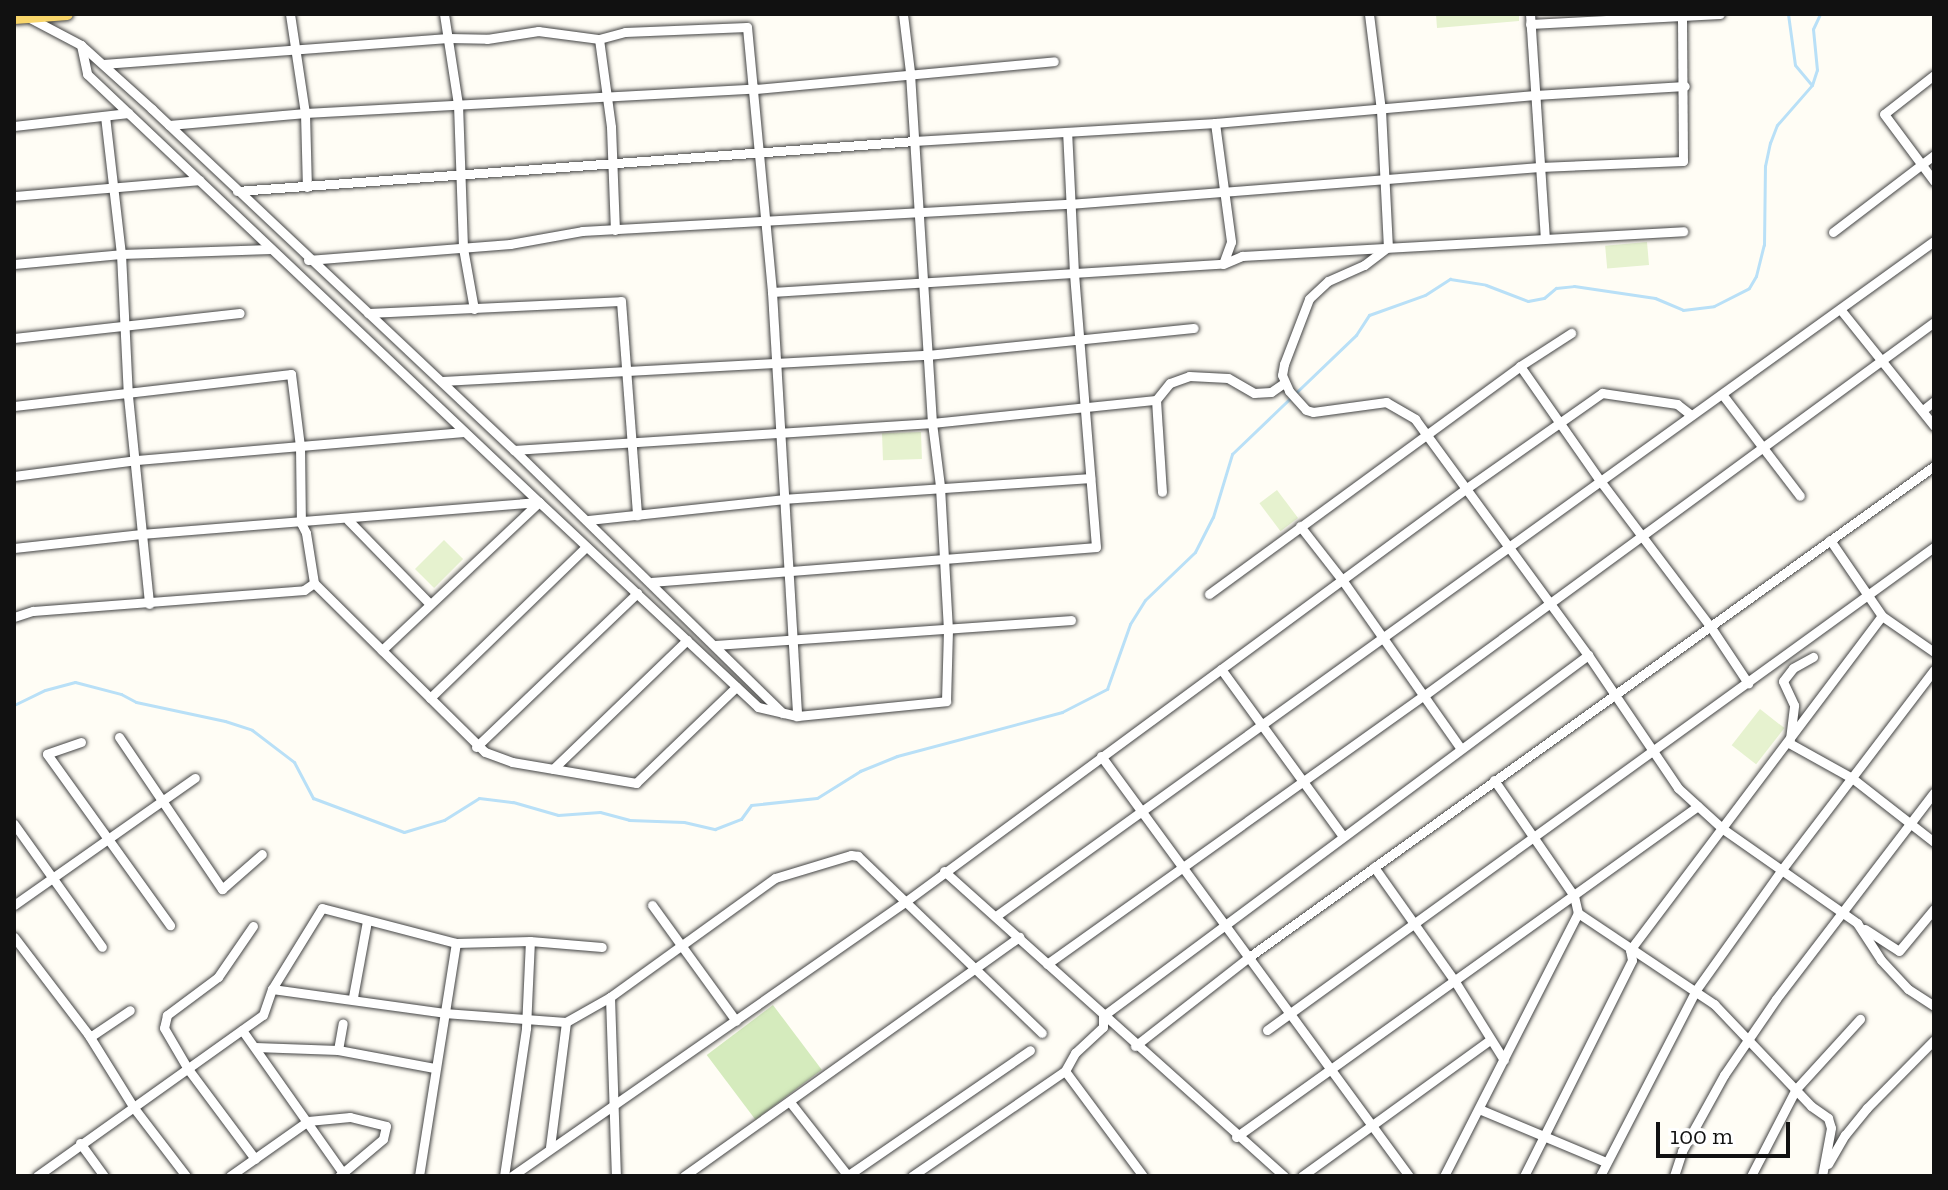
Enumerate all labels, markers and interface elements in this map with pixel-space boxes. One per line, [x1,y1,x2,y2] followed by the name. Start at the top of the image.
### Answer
[1660,1106,1794,1156] scale bar
[1670,1121,1733,1150] text: 100 m

